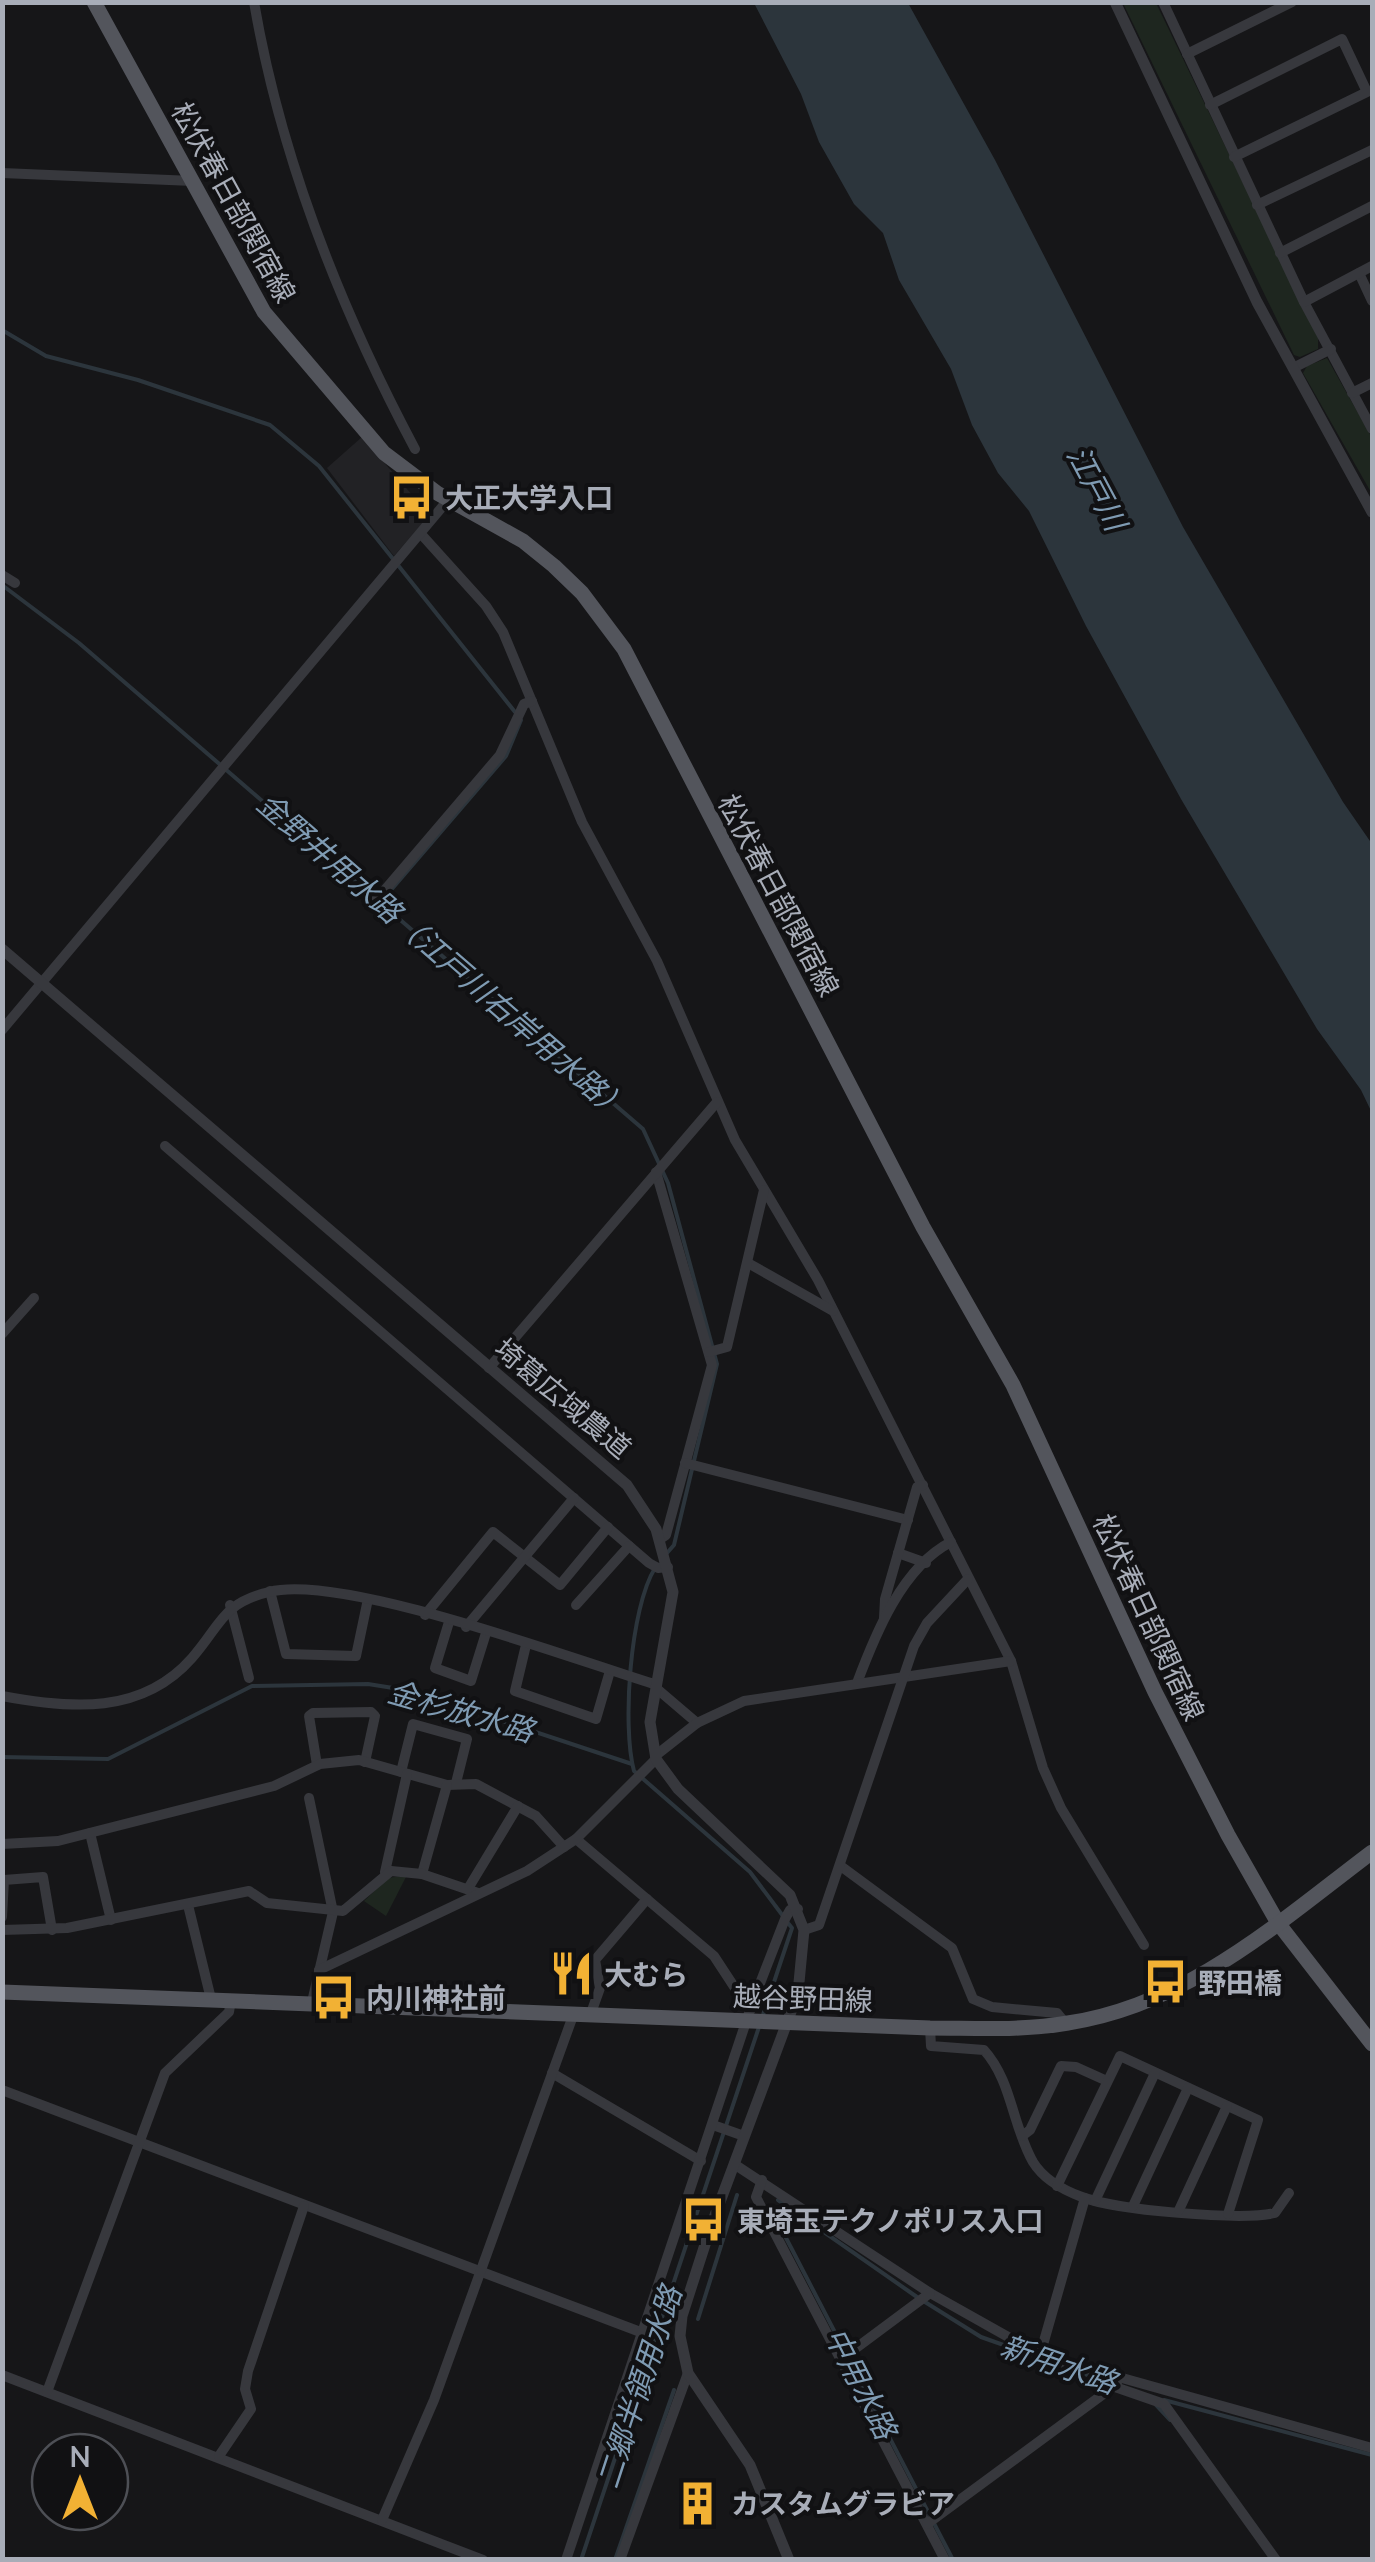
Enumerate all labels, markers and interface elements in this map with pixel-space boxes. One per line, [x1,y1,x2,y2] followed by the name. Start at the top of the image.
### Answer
[164,96,304,308] street label: 松伏春日部関宿線
[1059,439,1136,539] water label: 江戸川
[388,473,436,521] bus stop icon: 大正大学入口
[445,480,613,515] place label: 大正大学入口
[249,784,637,1128] water label: 金野井用水路（江戸川右岸用水路）
[711,788,847,1002] street label: 松伏春日部関宿線
[487,1331,639,1465] street label: 埼葛広域農道
[1086,1508,1212,1726] street label: 松伏春日部関宿線
[384,1672,541,1751] water label: 金杉放水路
[547,1950,595,1998] restaurant icon: 大むら
[604,1957,688,1992] place label: 大むら
[1141,1958,1189,2006] bus stop icon: 野田橋
[1198,1965,1282,2000] place label: 野田橋
[309,1973,357,2021] bus stop icon: 内川神社前
[732,1978,874,2018] street label: 越谷野田線
[366,1980,506,2015] place label: 内川神社前
[680,2196,728,2244] bus stop icon: 東埼玉テクノポリス入口
[737,2203,1043,2238] place label: 東埼玉テクノポリス入口
[588,2278,690,2493] water label: 二郷半領用水路
[817,2321,907,2448] water label: 中用水路
[996,2327,1125,2402] water label: 新用水路
[30,2432,130,2532] north arrow
[69,2439,91,2474] text: N
[674,2479,722,2527] building icon: カスタムグラビア
[731,2486,955,2521] place label: カスタムグラビア

